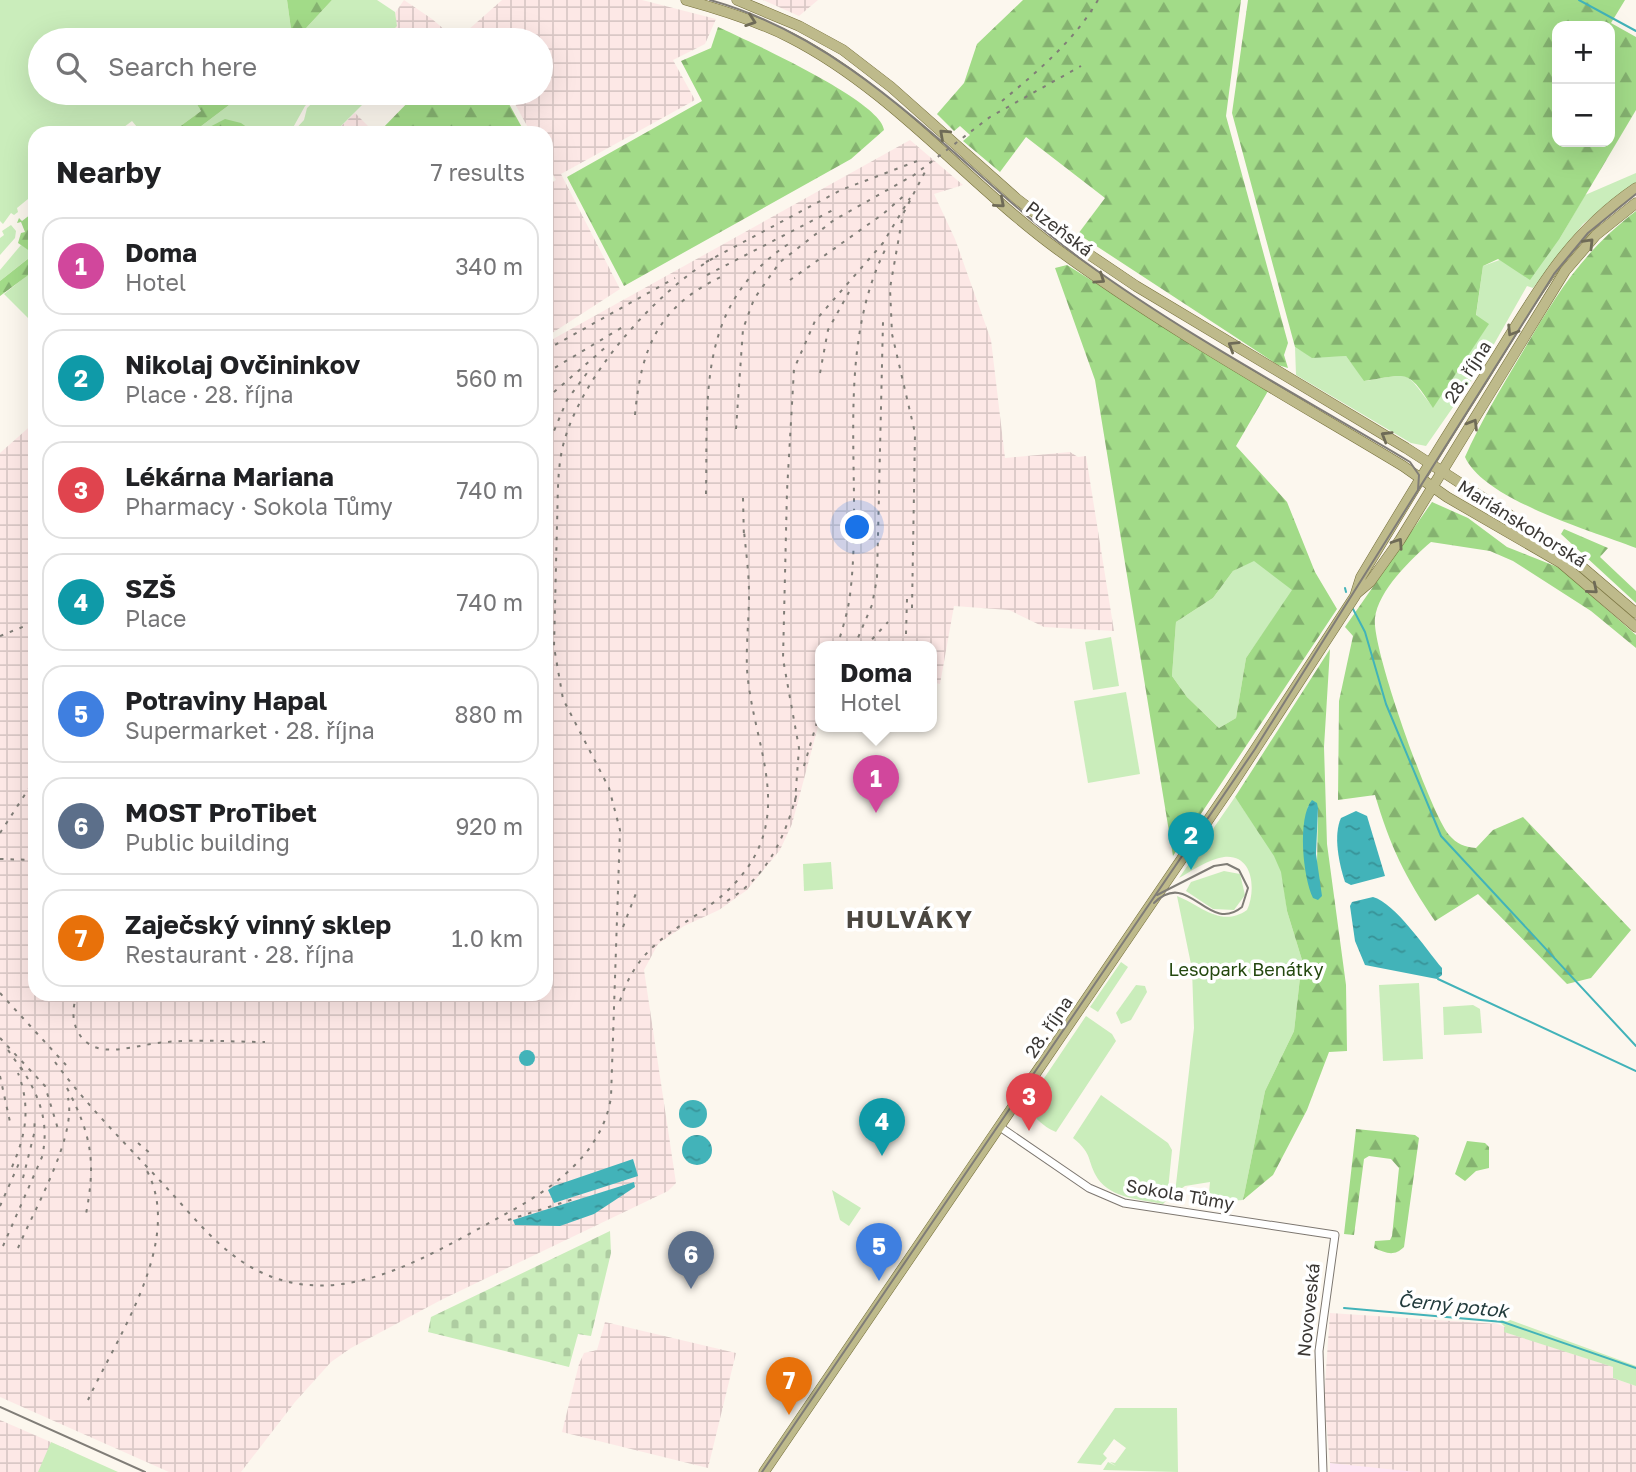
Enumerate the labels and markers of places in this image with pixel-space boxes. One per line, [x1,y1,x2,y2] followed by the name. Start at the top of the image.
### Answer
[853,755,899,813] pin: 1
[1168,812,1214,870] pin: 2
[1006,1073,1052,1131] pin: 3
[859,1098,905,1156] pin: 4
[856,1223,902,1281] pin: 5
[668,1231,714,1289] pin: 6
[766,1357,812,1415] pin: 7

